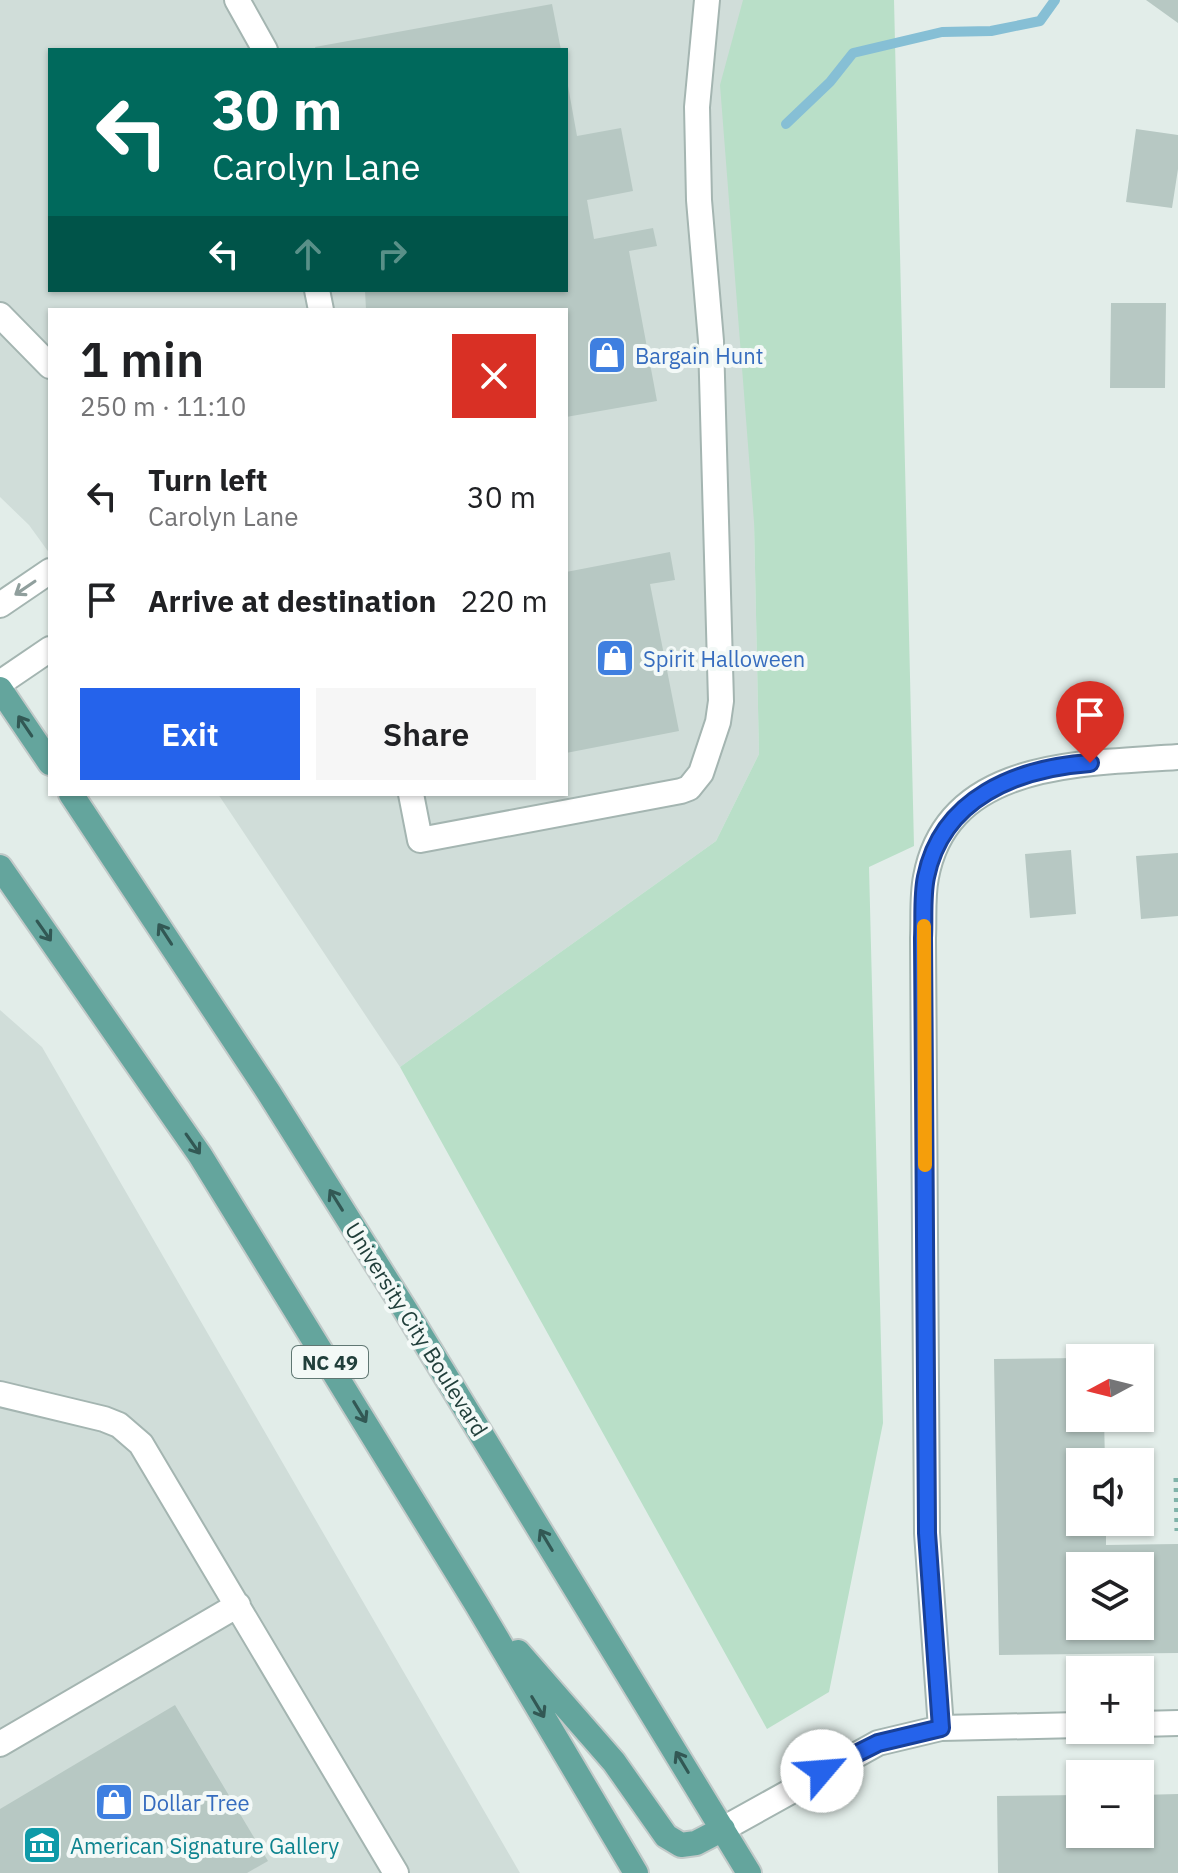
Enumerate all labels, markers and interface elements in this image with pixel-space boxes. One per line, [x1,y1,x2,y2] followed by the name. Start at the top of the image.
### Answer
[212,73,342,145] text: 30 m
[80,80,184,184] icon: left
[212,143,421,190] text: Carolyn Lane
[202,232,246,276] icon: left
[286,232,330,276] icon: ahead
[370,232,414,276] icon: right
[80,328,204,390] text: 1 min
[452,334,536,418] button: close
[586,334,628,376] shop icon: Bargain Hunt
[635,341,763,370] place label: Bargain Hunt
[80,389,246,423] text: 250 m · 11:10
[148,460,267,499] text: Turn left
[80,474,124,518] icon: left
[467,477,536,516] text: 30 m
[148,499,299,533] text: Carolyn Lane
[80,578,124,622] icon: arrive
[14,580,37,596] one-way arrow
[148,581,436,620] text: Arrive at destination
[460,581,548,620] text: 220 m
[594,637,636,679] shop icon: Spirit Halloween
[643,644,805,673] place label: Spirit Halloween
[1056,681,1124,763] pin
[80,688,300,780] button: Exit
[316,688,536,780] button: Share
[1068,693,1112,737] icon: arrive
[17,715,33,738] one-way arrow
[36,919,52,941] one-way arrow
[156,923,172,946] one-way arrow
[185,1133,201,1155] one-way arrow
[328,1189,344,1212] one-way arrow
[339,1217,495,1441] street label: University City Boulevard
[1066,1344,1154,1432] north arrow
[1066,1344,1154,1848] map controls
[292,1346,368,1378] road number: NC 49
[352,1400,368,1423] one-way arrow
[1066,1448,1154,1536] button: sound
[538,1529,554,1552] one-way arrow
[1066,1552,1154,1640] button: layers
[1066,1656,1154,1744] button: +
[530,1695,546,1718] one-way arrow
[780,1729,864,1813] position arrow
[674,1751,690,1774] one-way arrow
[1066,1760,1154,1848] button: −
[93,1781,135,1823] shop icon: Dollar Tree
[142,1788,250,1817] place label: Dollar Tree
[21,1824,63,1866] museum icon: American Signature Gallery
[70,1831,339,1860] place label: American Signature Gallery

